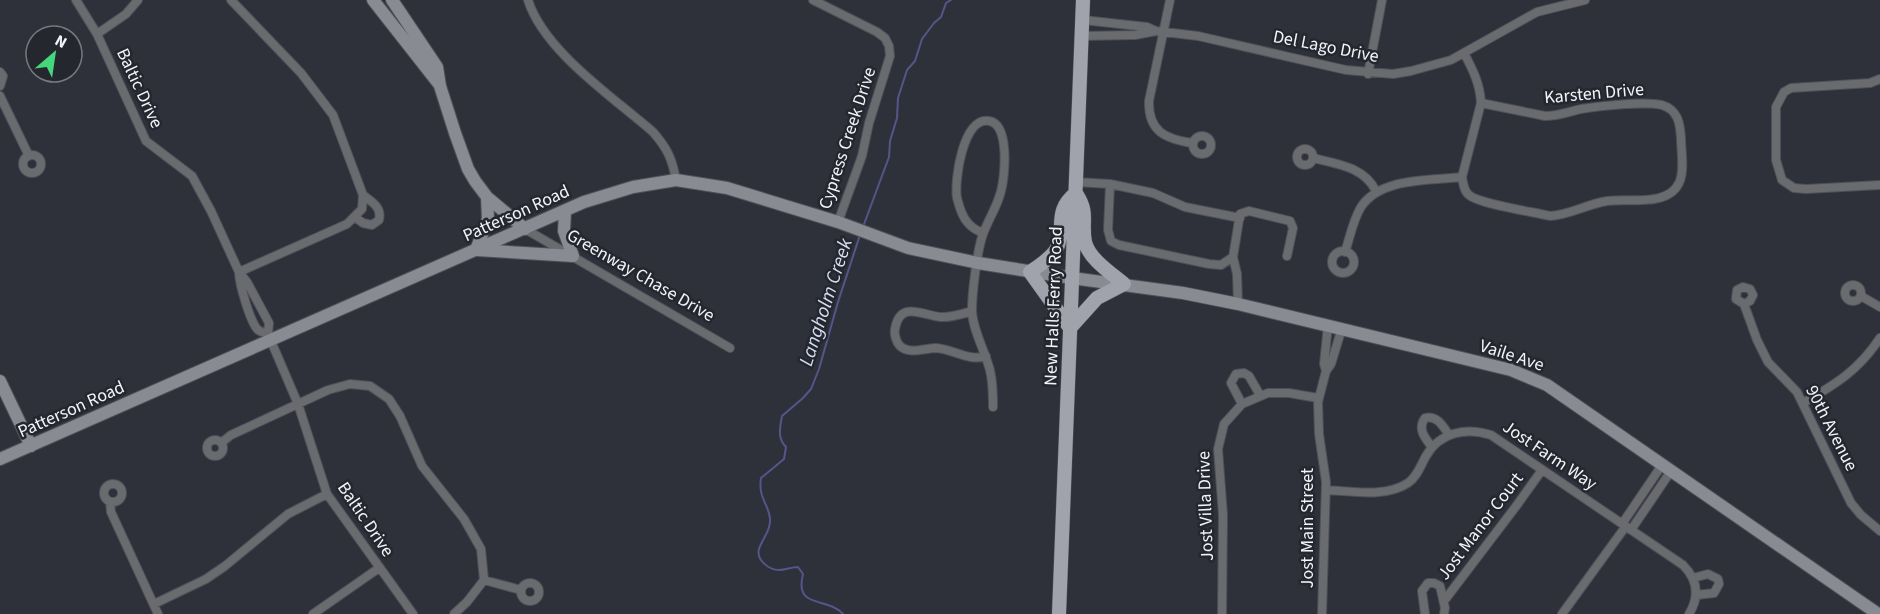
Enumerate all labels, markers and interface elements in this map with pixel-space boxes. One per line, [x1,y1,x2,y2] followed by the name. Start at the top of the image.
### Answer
[24,24,84,84] north arrow
[1271,24,1381,69] street label: Del Lago Drive
[51,30,71,54] text: N
[110,44,169,132] street label: Baltic Drive
[813,64,882,212] street label: Cypress Creek Drive
[1543,77,1645,110] street label: Karsten Drive
[459,179,573,248] street label: Patterson Road
[562,223,719,328] street label: Greenway Chase Drive
[1038,226,1069,386] street label: New Halls Ferry Road
[792,234,860,370] water label: Langholm Creek
[1476,333,1547,378] street label: Vaile Ave
[14,375,128,444] street label: Patterson Road
[1799,381,1864,475] street label: 90th Avenue
[1498,415,1602,496] street label: Jost Farm Way
[1191,451,1220,561] street label: Jost Villa Drive
[1432,467,1529,585] street label: Jost Manor Court
[1295,468,1320,588] street label: Jost Main Street
[331,477,400,562] street label: Baltic Drive

